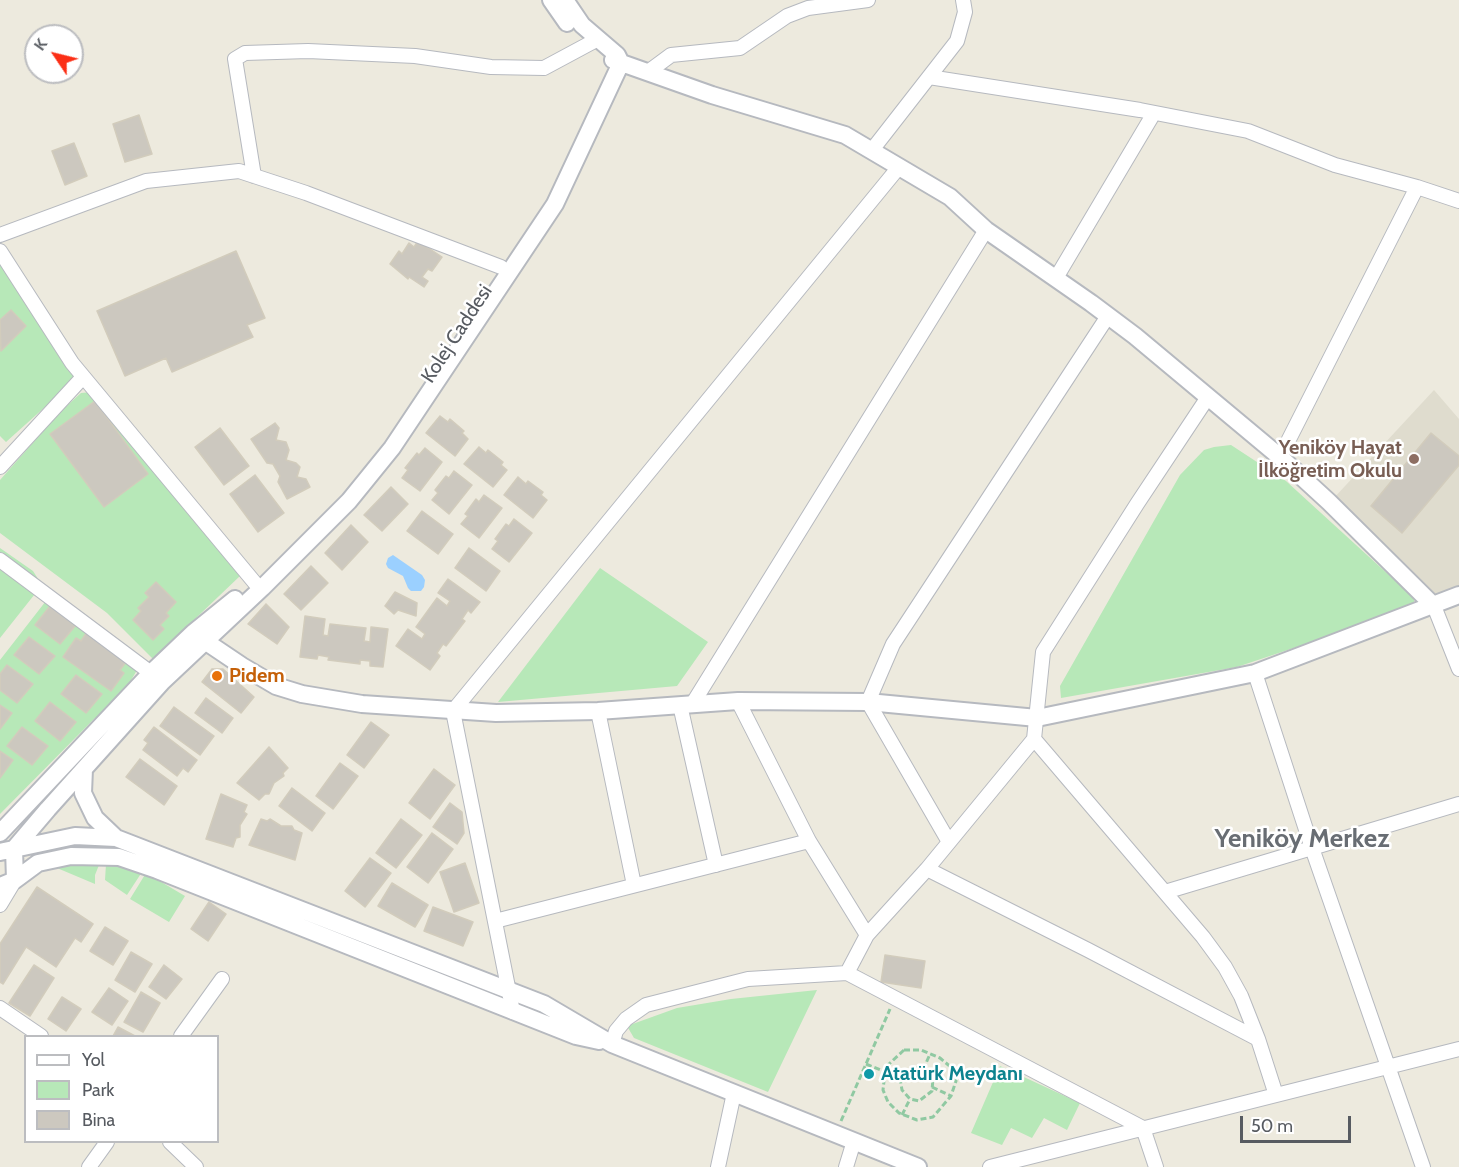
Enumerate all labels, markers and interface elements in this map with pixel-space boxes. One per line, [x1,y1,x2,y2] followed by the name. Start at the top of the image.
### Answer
[24,24,84,84] north arrow
[30,35,51,54] text: K
[416,280,498,388] street label: Kolej Caddesi
[1258,436,1402,483] place label: Yeniköy Hayat İlköğretim Okulu
[1407,452,1421,466] marker: Yeniköy Hayat İlköğretim Okulu
[229,664,285,688] place label: Pidem
[210,669,224,683] marker: Pidem
[1215,823,1389,855] district label: Yeniköy Merkez
[24,1035,219,1143] legend
[82,1049,105,1071] text: Yol
[881,1062,1023,1086] place label: Atatürk Meydanı
[862,1067,876,1081] marker: Atatürk Meydanı
[82,1079,114,1101] text: Park
[1243,1104,1354,1142] scale bar
[82,1109,115,1131] text: Bina
[1251,1115,1293,1137] text: 50 m

